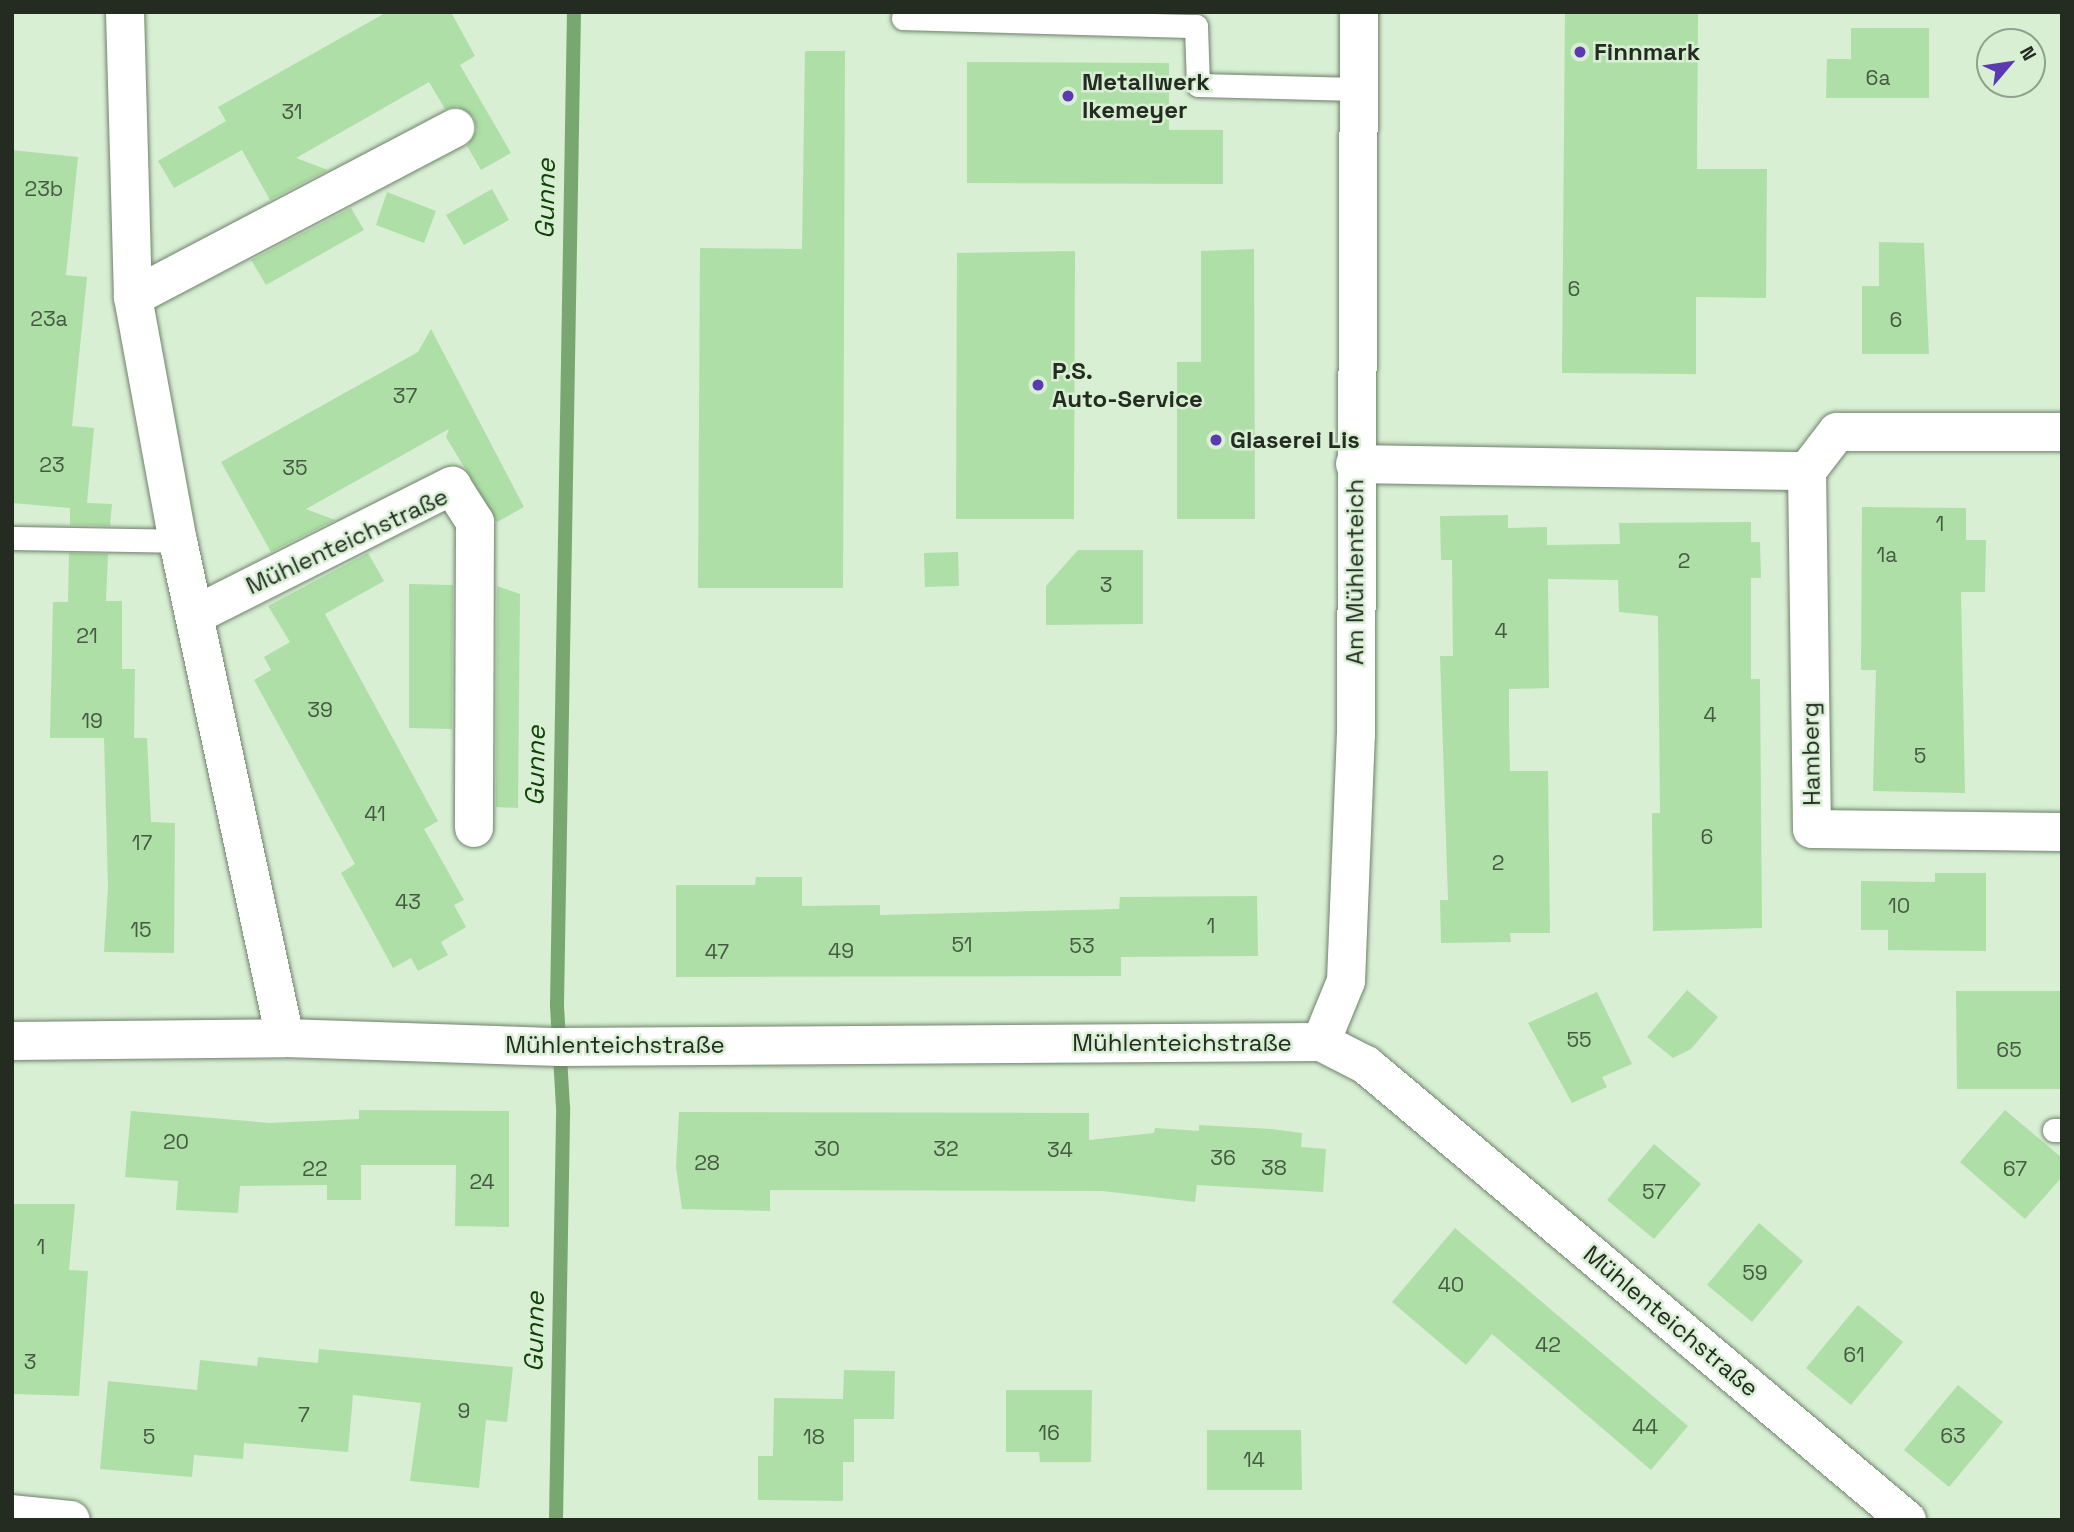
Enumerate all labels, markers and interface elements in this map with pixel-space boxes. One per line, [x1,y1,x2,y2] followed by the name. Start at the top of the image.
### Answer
[1976,28,2046,98] north arrow
[1594,38,1700,66] place label: Finnmark
[2014,42,2042,65] text: N
[1572,44,1588,60] marker: Finnmark
[1866,65,1890,91] house number: 6a
[1082,68,1210,124] place label: Metallwerk Ikemeyer
[1060,88,1076,104] marker: Metallwerk Ikemeyer
[281,99,303,125] house number: 31
[530,159,562,239] water label: Gunne
[25,176,63,202] house number: 23b
[1568,276,1580,302] house number: 6
[30,306,68,332] house number: 23a
[1890,307,1902,333] house number: 6
[1052,357,1203,413] place label: P.S. Auto-Service
[1030,377,1046,393] marker: P.S. Auto-Service
[393,383,417,409] house number: 37
[1230,426,1360,454] place label: Glaserei Lis
[1208,432,1224,448] marker: Glaserei Lis
[39,452,65,478] house number: 23
[282,455,308,481] house number: 35
[1341,479,1369,665] street label: Am Mühlenteich
[241,482,453,600] street label: Mühlenteichstraße
[1936,511,1944,537] house number: 1
[1877,542,1897,568] house number: 1a
[1678,548,1690,574] house number: 2
[1100,572,1112,598] house number: 3
[1494,618,1508,644] house number: 4
[76,623,98,649] house number: 21
[307,697,333,723] house number: 39
[1703,702,1717,728] house number: 4
[1796,702,1826,806] street label: Hamberg
[81,708,103,734] house number: 19
[520,726,552,806] water label: Gunne
[1914,743,1926,769] house number: 5
[364,801,386,827] house number: 41
[1701,824,1713,850] house number: 6
[132,830,152,856] house number: 17
[1492,850,1504,876] house number: 2
[395,889,421,915] house number: 43
[1888,893,1910,919] house number: 10
[1207,913,1215,939] house number: 1
[130,917,152,943] house number: 15
[951,932,973,958] house number: 51
[1069,933,1095,959] house number: 53
[828,938,854,964] house number: 49
[705,939,729,965] house number: 47
[1566,1027,1592,1053] house number: 55
[1072,1029,1292,1057] street label: Mühlenteichstraße
[505,1031,725,1059] street label: Mühlenteichstraße
[1996,1037,2022,1063] house number: 65
[163,1129,189,1155] house number: 20
[814,1136,840,1162] house number: 30
[933,1136,959,1162] house number: 32
[1047,1137,1073,1163] house number: 34
[1210,1145,1236,1171] house number: 36
[694,1150,720,1176] house number: 28
[1261,1155,1287,1181] house number: 38
[302,1156,328,1182] house number: 22
[2003,1156,2027,1182] house number: 67
[469,1169,495,1195] house number: 24
[1642,1179,1666,1205] house number: 57
[37,1234,45,1260] house number: 1
[1578,1239,1764,1403] street label: Mühlenteichstraße
[1742,1260,1768,1286] house number: 59
[1438,1272,1464,1298] house number: 40
[519,1292,551,1372] water label: Gunne
[1535,1332,1561,1358] house number: 42
[1843,1342,1865,1368] house number: 61
[24,1349,36,1375] house number: 3
[458,1398,470,1424] house number: 9
[298,1402,310,1428] house number: 7
[1632,1414,1658,1440] house number: 44
[1038,1420,1060,1446] house number: 16
[1940,1423,1966,1449] house number: 63
[143,1424,155,1450] house number: 5
[803,1424,825,1450] house number: 18
[1243,1447,1265,1473] house number: 14

